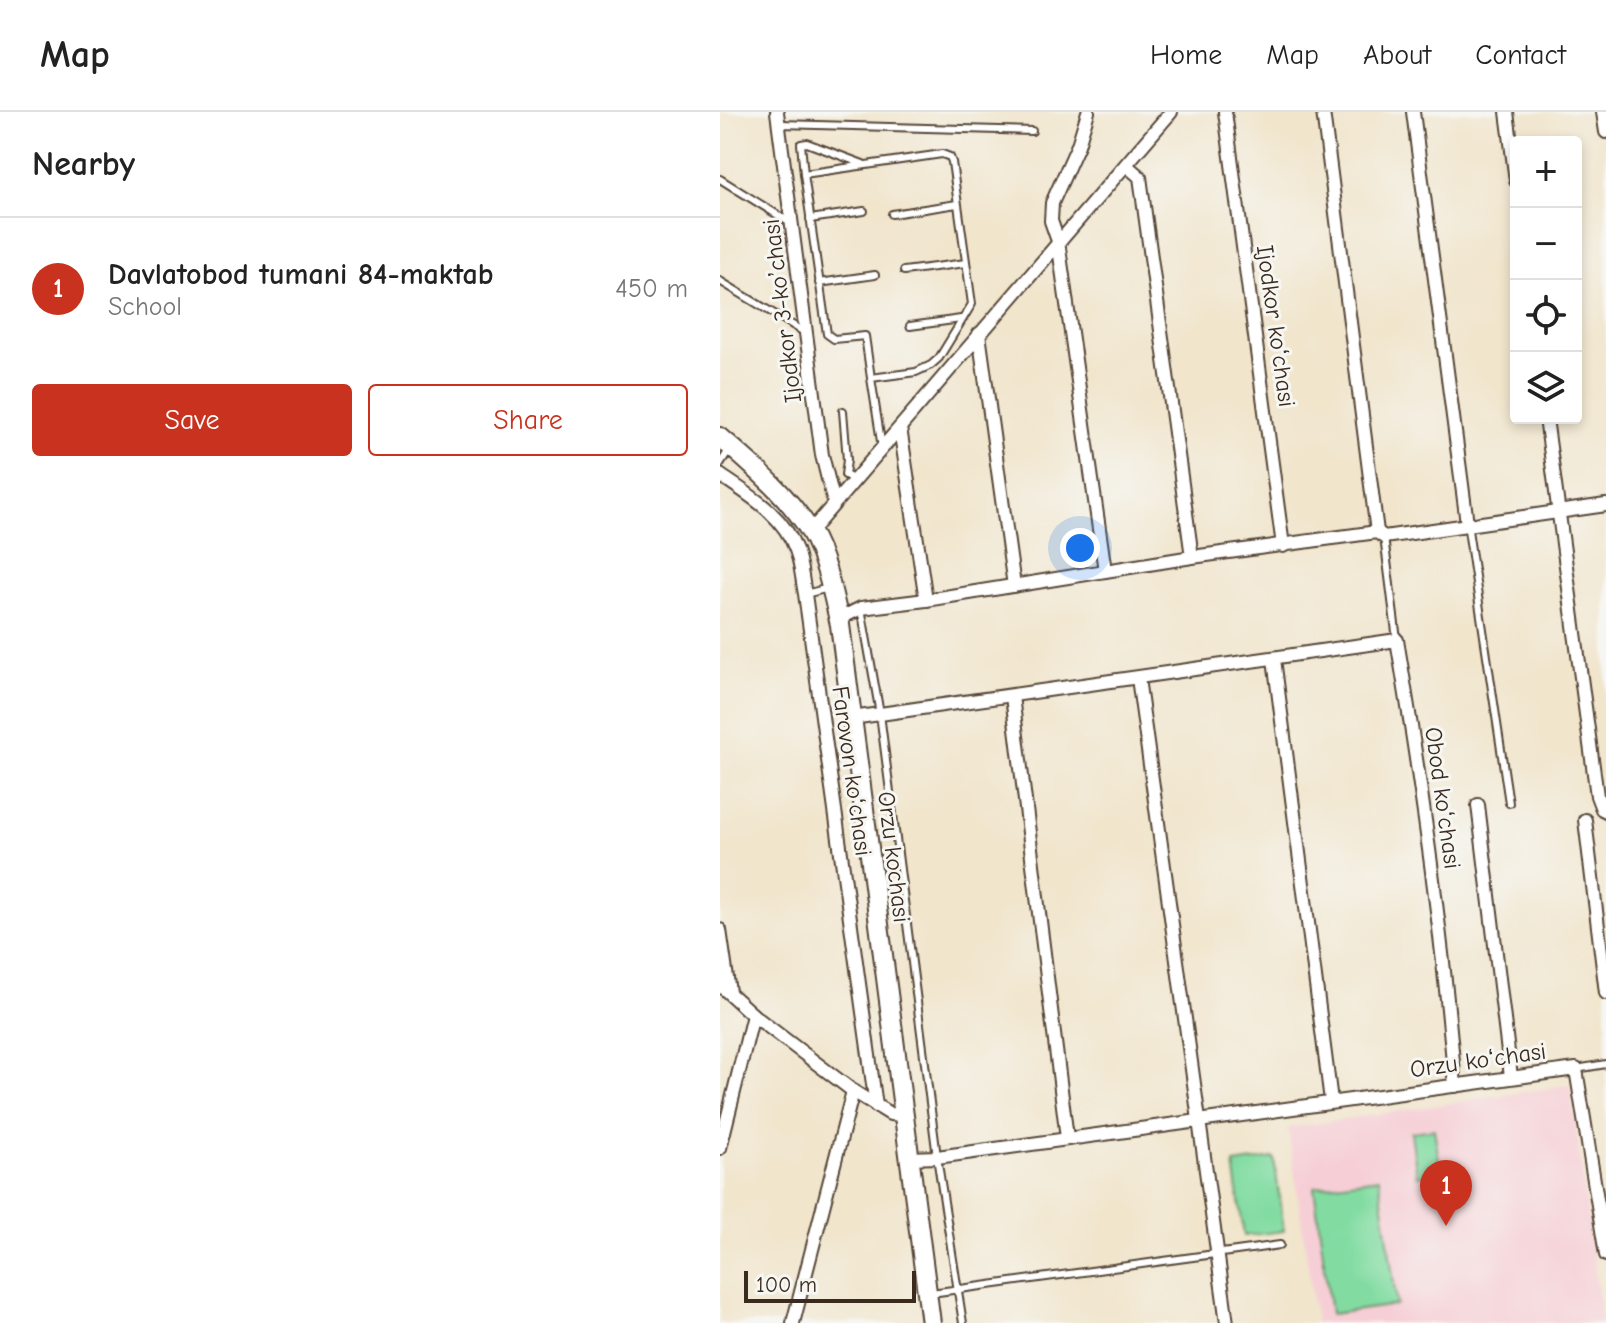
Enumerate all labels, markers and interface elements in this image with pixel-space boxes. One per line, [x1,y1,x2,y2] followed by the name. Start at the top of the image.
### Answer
[40,33,110,77] text: Map
[1150,39,1222,71] text: Home
[1266,39,1319,71] text: Map
[1363,39,1431,71] text: About
[1475,39,1566,71] text: Contact
[1510,136,1582,424] map controls
[1510,136,1582,208] button: +
[32,144,135,184] text: Nearby
[1510,208,1582,280] button: −
[757,217,807,405] street label: Ijodkor 3-koʼchasi
[1251,243,1301,409] street label: Ijodkor koʻchasi
[108,257,494,292] text: Davlatobod tumani 84-maktab
[53,274,63,304] text: 1
[615,274,688,304] text: 450 m
[1510,280,1582,352] button: locate
[108,292,182,322] text: School
[1510,352,1582,424] button: layers
[32,384,352,456] button: Save
[368,384,688,456] button: Share
[1060,528,1100,568] your location
[826,684,878,858] street label: Farovon koʻchasi
[1419,725,1467,871] street label: Obod koʻchasi
[872,790,916,924] street label: Orzu kochasi
[1408,1037,1548,1083] street label: Orzu koʻchasi
[1420,1160,1472,1226] pin: 1
[744,1267,916,1303] scale bar
[756,1272,817,1298] text: 100 m

